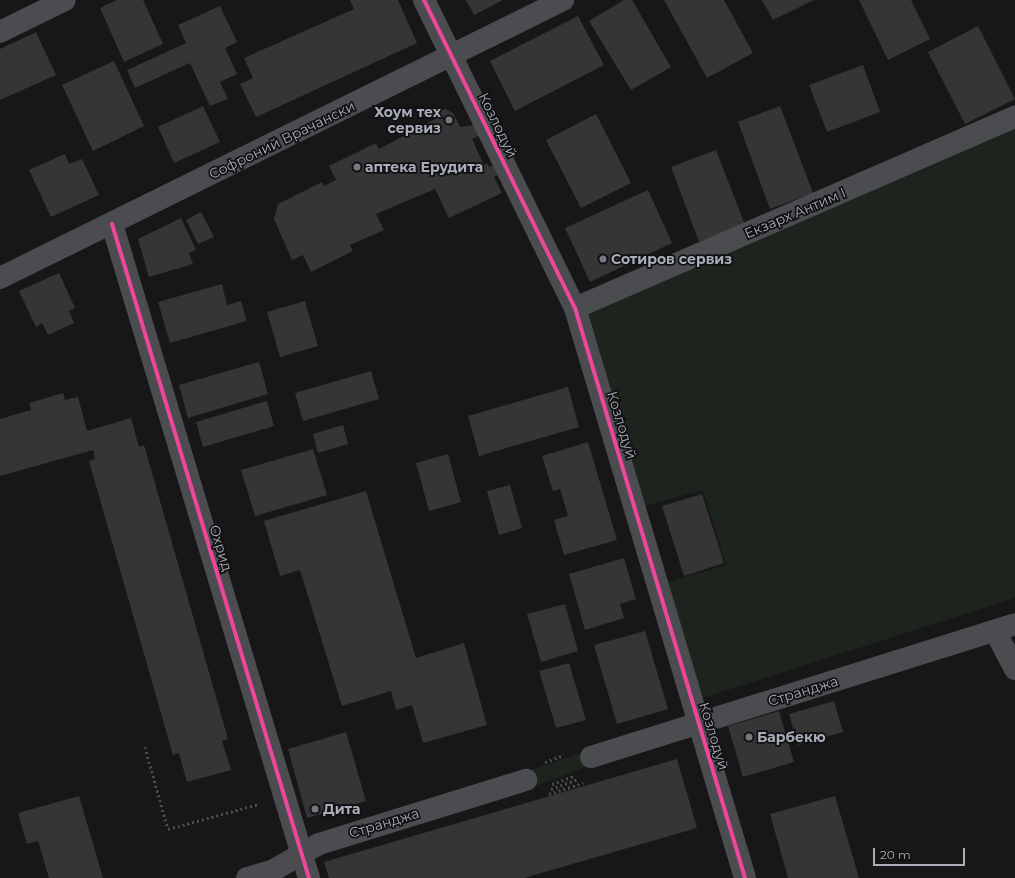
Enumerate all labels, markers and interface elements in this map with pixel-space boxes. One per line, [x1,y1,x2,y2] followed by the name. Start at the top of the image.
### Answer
[475,90,521,160] street label: Козлодуй
[206,97,358,183] street label: Софроний Врачански
[374,104,441,136] place label: Хоум тех сервиз
[444,115,454,125] marker: Хоум тех сервиз
[365,159,483,175] place label: аптека Ерудита
[352,162,362,172] marker: аптека Ерудита
[742,184,848,242] street label: Екзарх Антим I
[611,251,732,267] place label: Сотиров сервиз
[598,254,608,264] marker: Сотиров сервиз
[604,389,640,461] street label: Козлодуй
[206,523,236,573] street label: Охрид
[766,672,840,710] street label: Странджа
[696,700,732,772] street label: Козлодуй
[757,729,826,745] place label: Барбекю
[744,732,754,742] marker: Барбекю
[323,801,361,817] place label: Дита
[310,804,320,814] marker: Дита
[347,804,421,842] street label: Странджа
[875,840,967,866] scale bar
[880,847,911,862] text: 20 m

